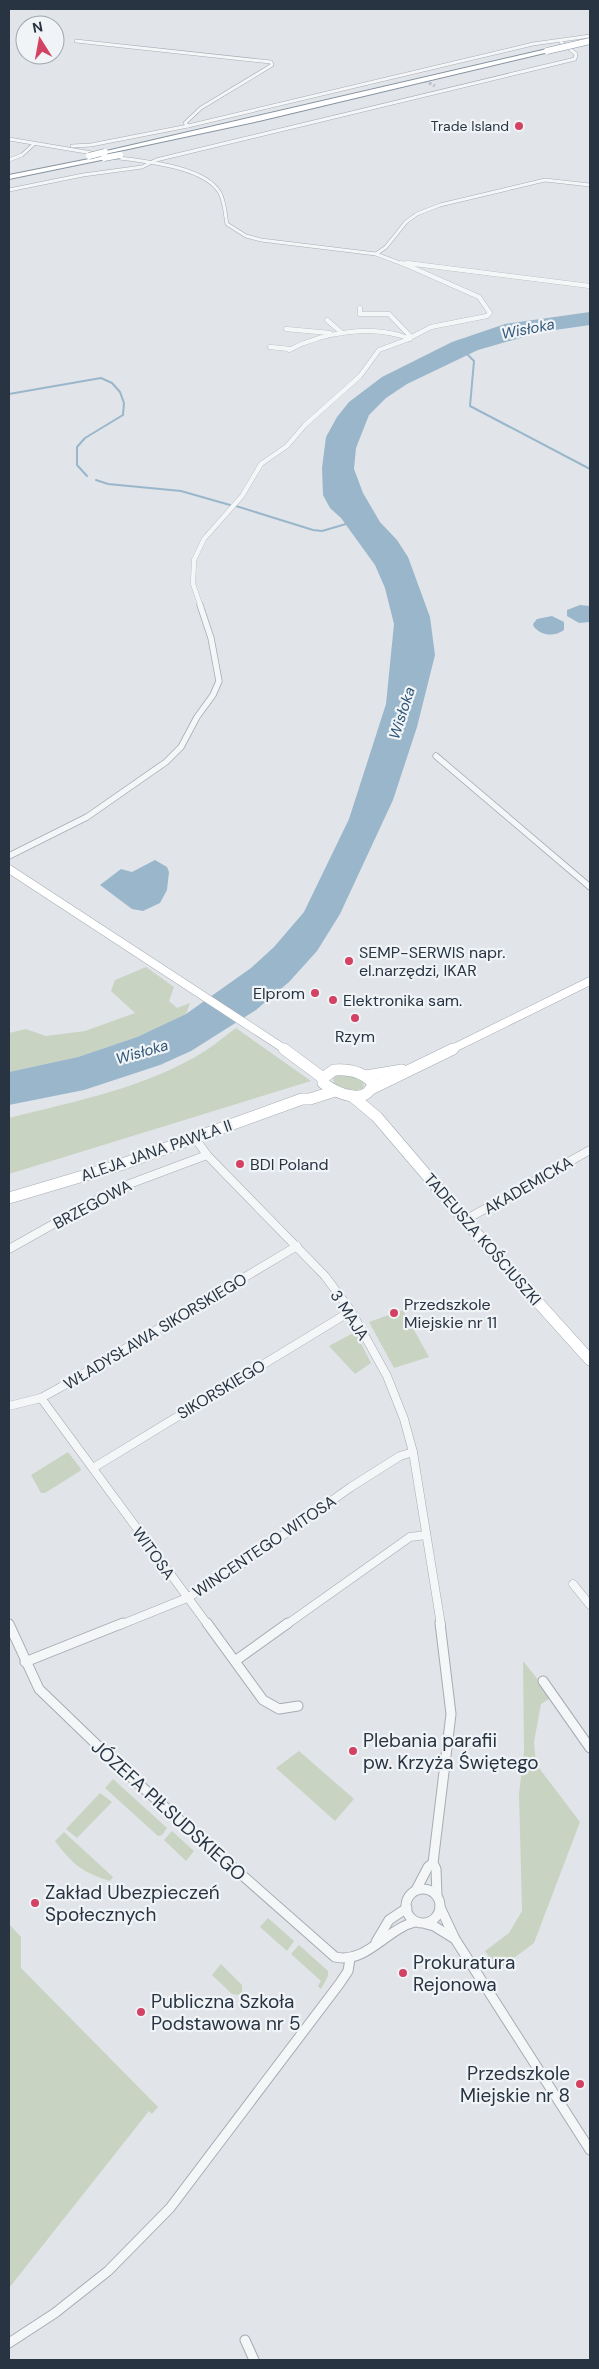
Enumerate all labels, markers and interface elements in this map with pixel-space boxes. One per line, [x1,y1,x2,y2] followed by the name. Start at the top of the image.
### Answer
[15,15,65,65] north arrow
[31,17,44,37] text: N
[431,117,509,135] place label: Trade Island
[513,120,525,132] marker: Trade Island
[500,314,556,344] water label: Wisłoka
[384,684,420,742] water label: Wisłoka
[359,942,505,981] place label: SEMP-SERWIS napr. el.narzędzi, IKAR
[343,955,355,967] marker: SEMP-SERWIS napr. el.narzędzi, IKAR
[253,983,305,1004] place label: Elprom
[309,987,321,999] marker: Elprom
[343,990,462,1011] place label: Elektronika sam.
[327,994,339,1006] marker: Elektronika sam.
[349,1012,361,1024] marker: Rzym
[335,1026,375,1047] place label: Rzym
[113,1035,171,1069] water label: Wisłoka
[78,1115,235,1186] street label: ALEJA JANA PAWŁA II
[480,1151,577,1219] street label: AKADEMICKA
[250,1154,328,1175] place label: BDI Poland
[234,1158,246,1170] marker: BDI Poland
[419,1169,546,1310] street label: TADEUSZA KOŚCIUSZKI
[49,1175,135,1234] street label: BRZEGOWA
[60,1269,250,1393] street label: WŁADYSŁAWA SIKORSKIEGO
[326,1286,374,1345] street label: 3 MAJA
[404,1294,497,1333] place label: Przedszkole Miejskie nr 11
[388,1307,400,1319] marker: Przedszkole Miejskie nr 11
[173,1355,269,1423] street label: SIKORSKIEGO
[189,1490,340,1602] street label: WINCENTEGO WITOSA
[127,1523,180,1584] street label: WITOSA
[363,1728,539,1775] place label: Plebania parafii pw. Krzyża Świętego
[86,1734,251,1887] street label: JÓZEFA PIŁSUDSKIEGO
[347,1745,359,1757] marker: Plebania parafii pw. Krzyża Świętego
[45,1880,220,1927] place label: Zakład Ubezpieczeń Społecznych
[29,1897,41,1909] marker: Zakład Ubezpieczeń Społecznych
[413,1950,515,1997] place label: Prokuratura Rejonowa
[397,1967,409,1979] marker: Prokuratura Rejonowa
[151,1989,301,2036] place label: Publiczna Szkoła Podstawowa nr 5
[135,2006,147,2018] marker: Publiczna Szkoła Podstawowa nr 5
[460,2061,570,2108] place label: Przedszkole Miejskie nr 8
[574,2078,586,2090] marker: Przedszkole Miejskie nr 8

